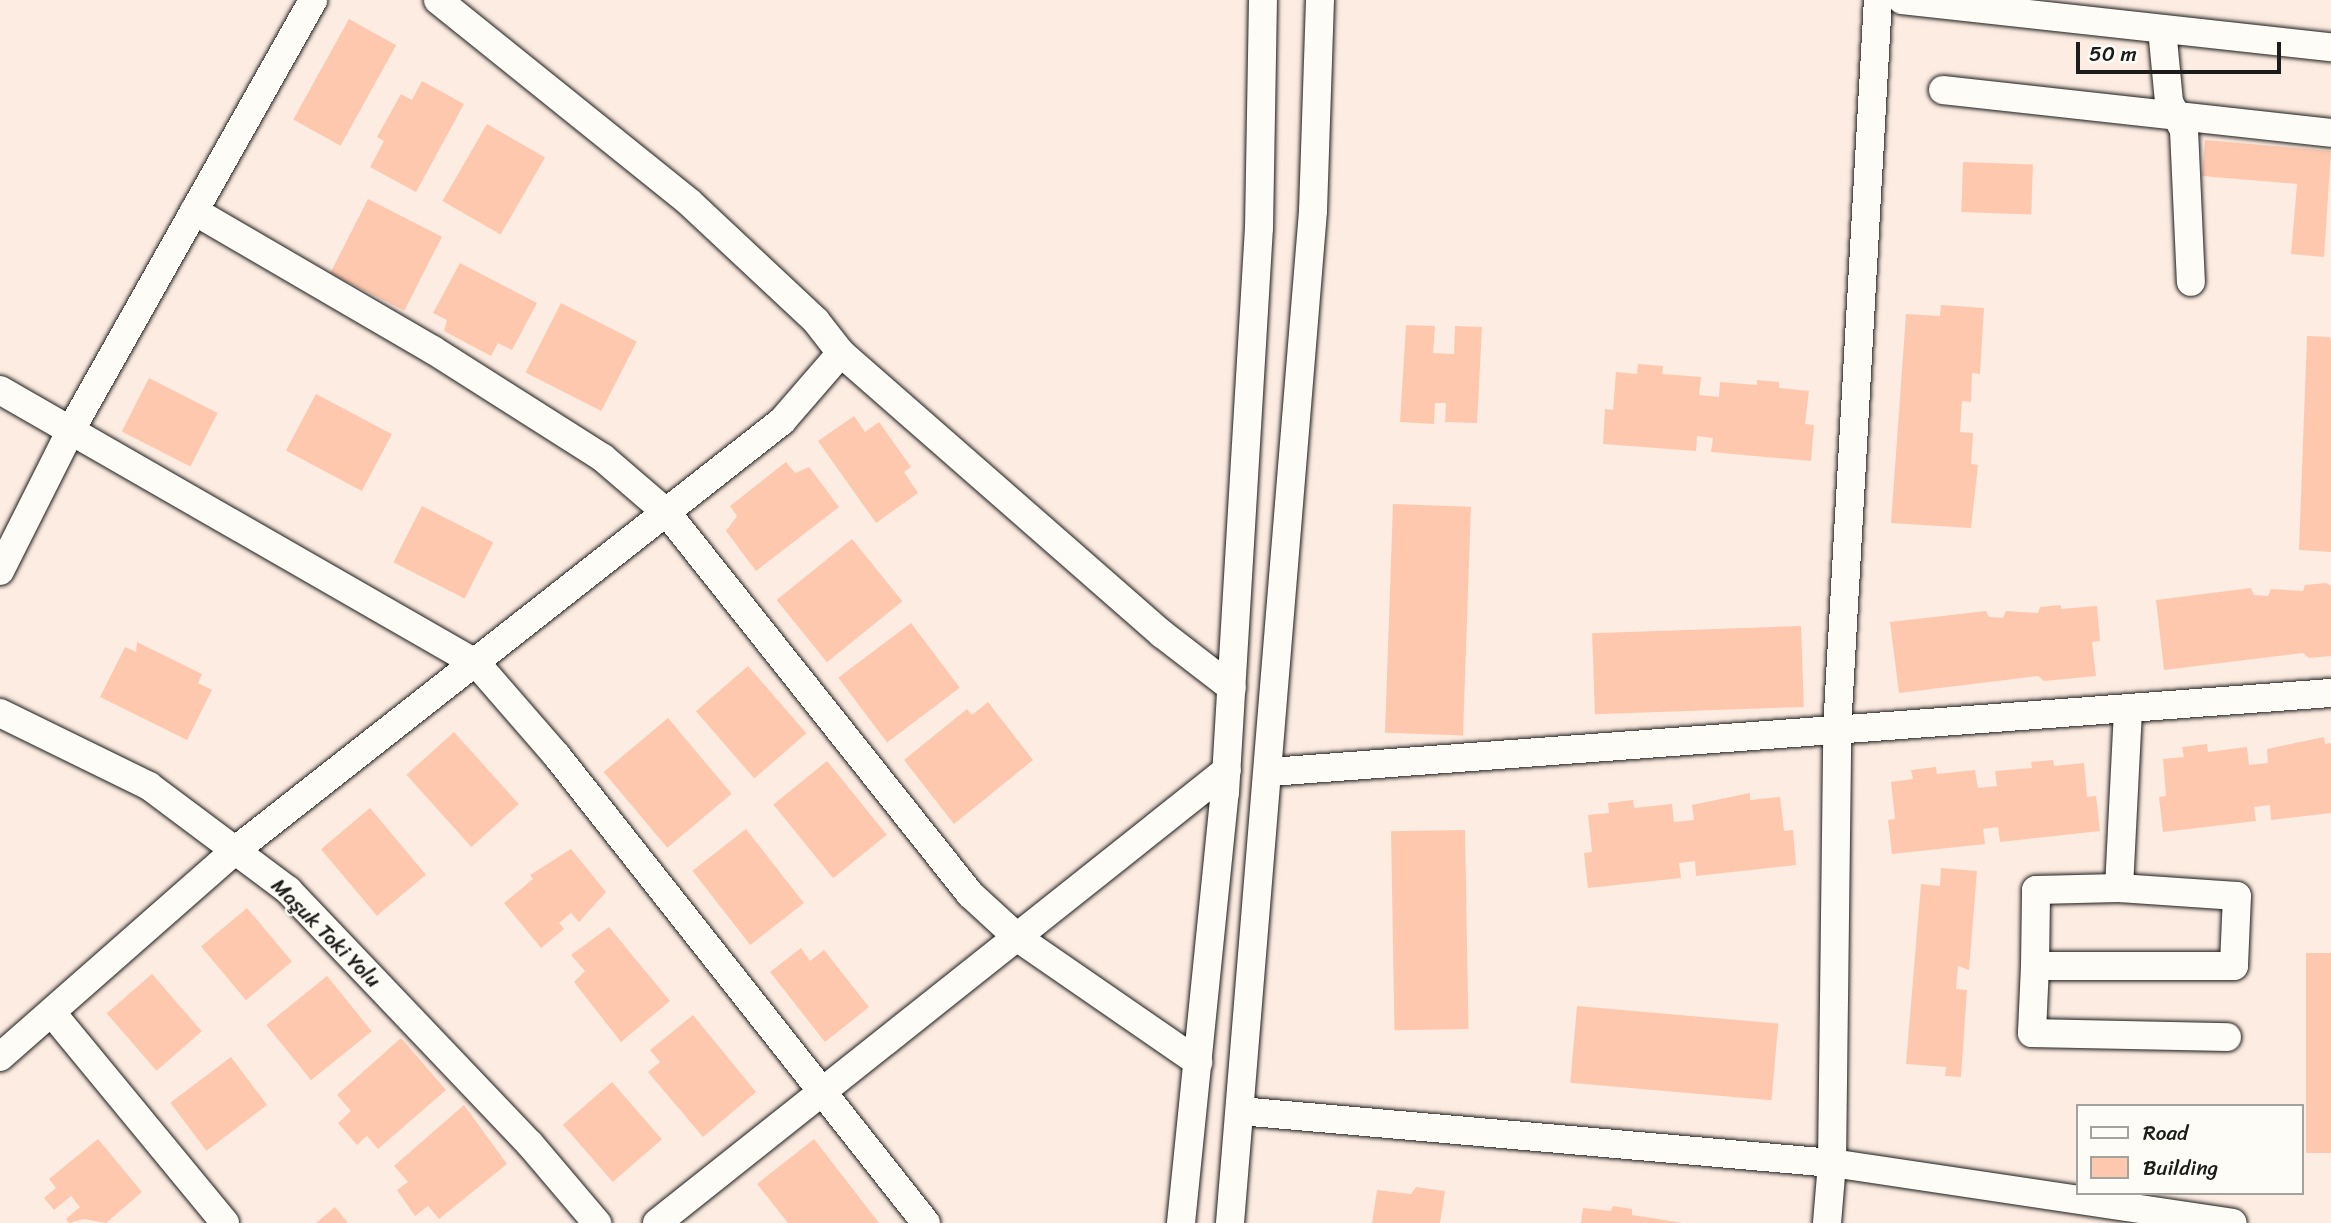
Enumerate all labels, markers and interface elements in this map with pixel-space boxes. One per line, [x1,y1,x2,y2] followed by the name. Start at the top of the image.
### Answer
[2079,28,2284,72] scale bar
[2089,35,2137,73] text: 50 m
[266,873,386,993] street label: Maşuk Toki Yolu
[2076,1104,2303,1195] legend
[2143,1114,2188,1152] text: Road
[2143,1149,2218,1187] text: Building

